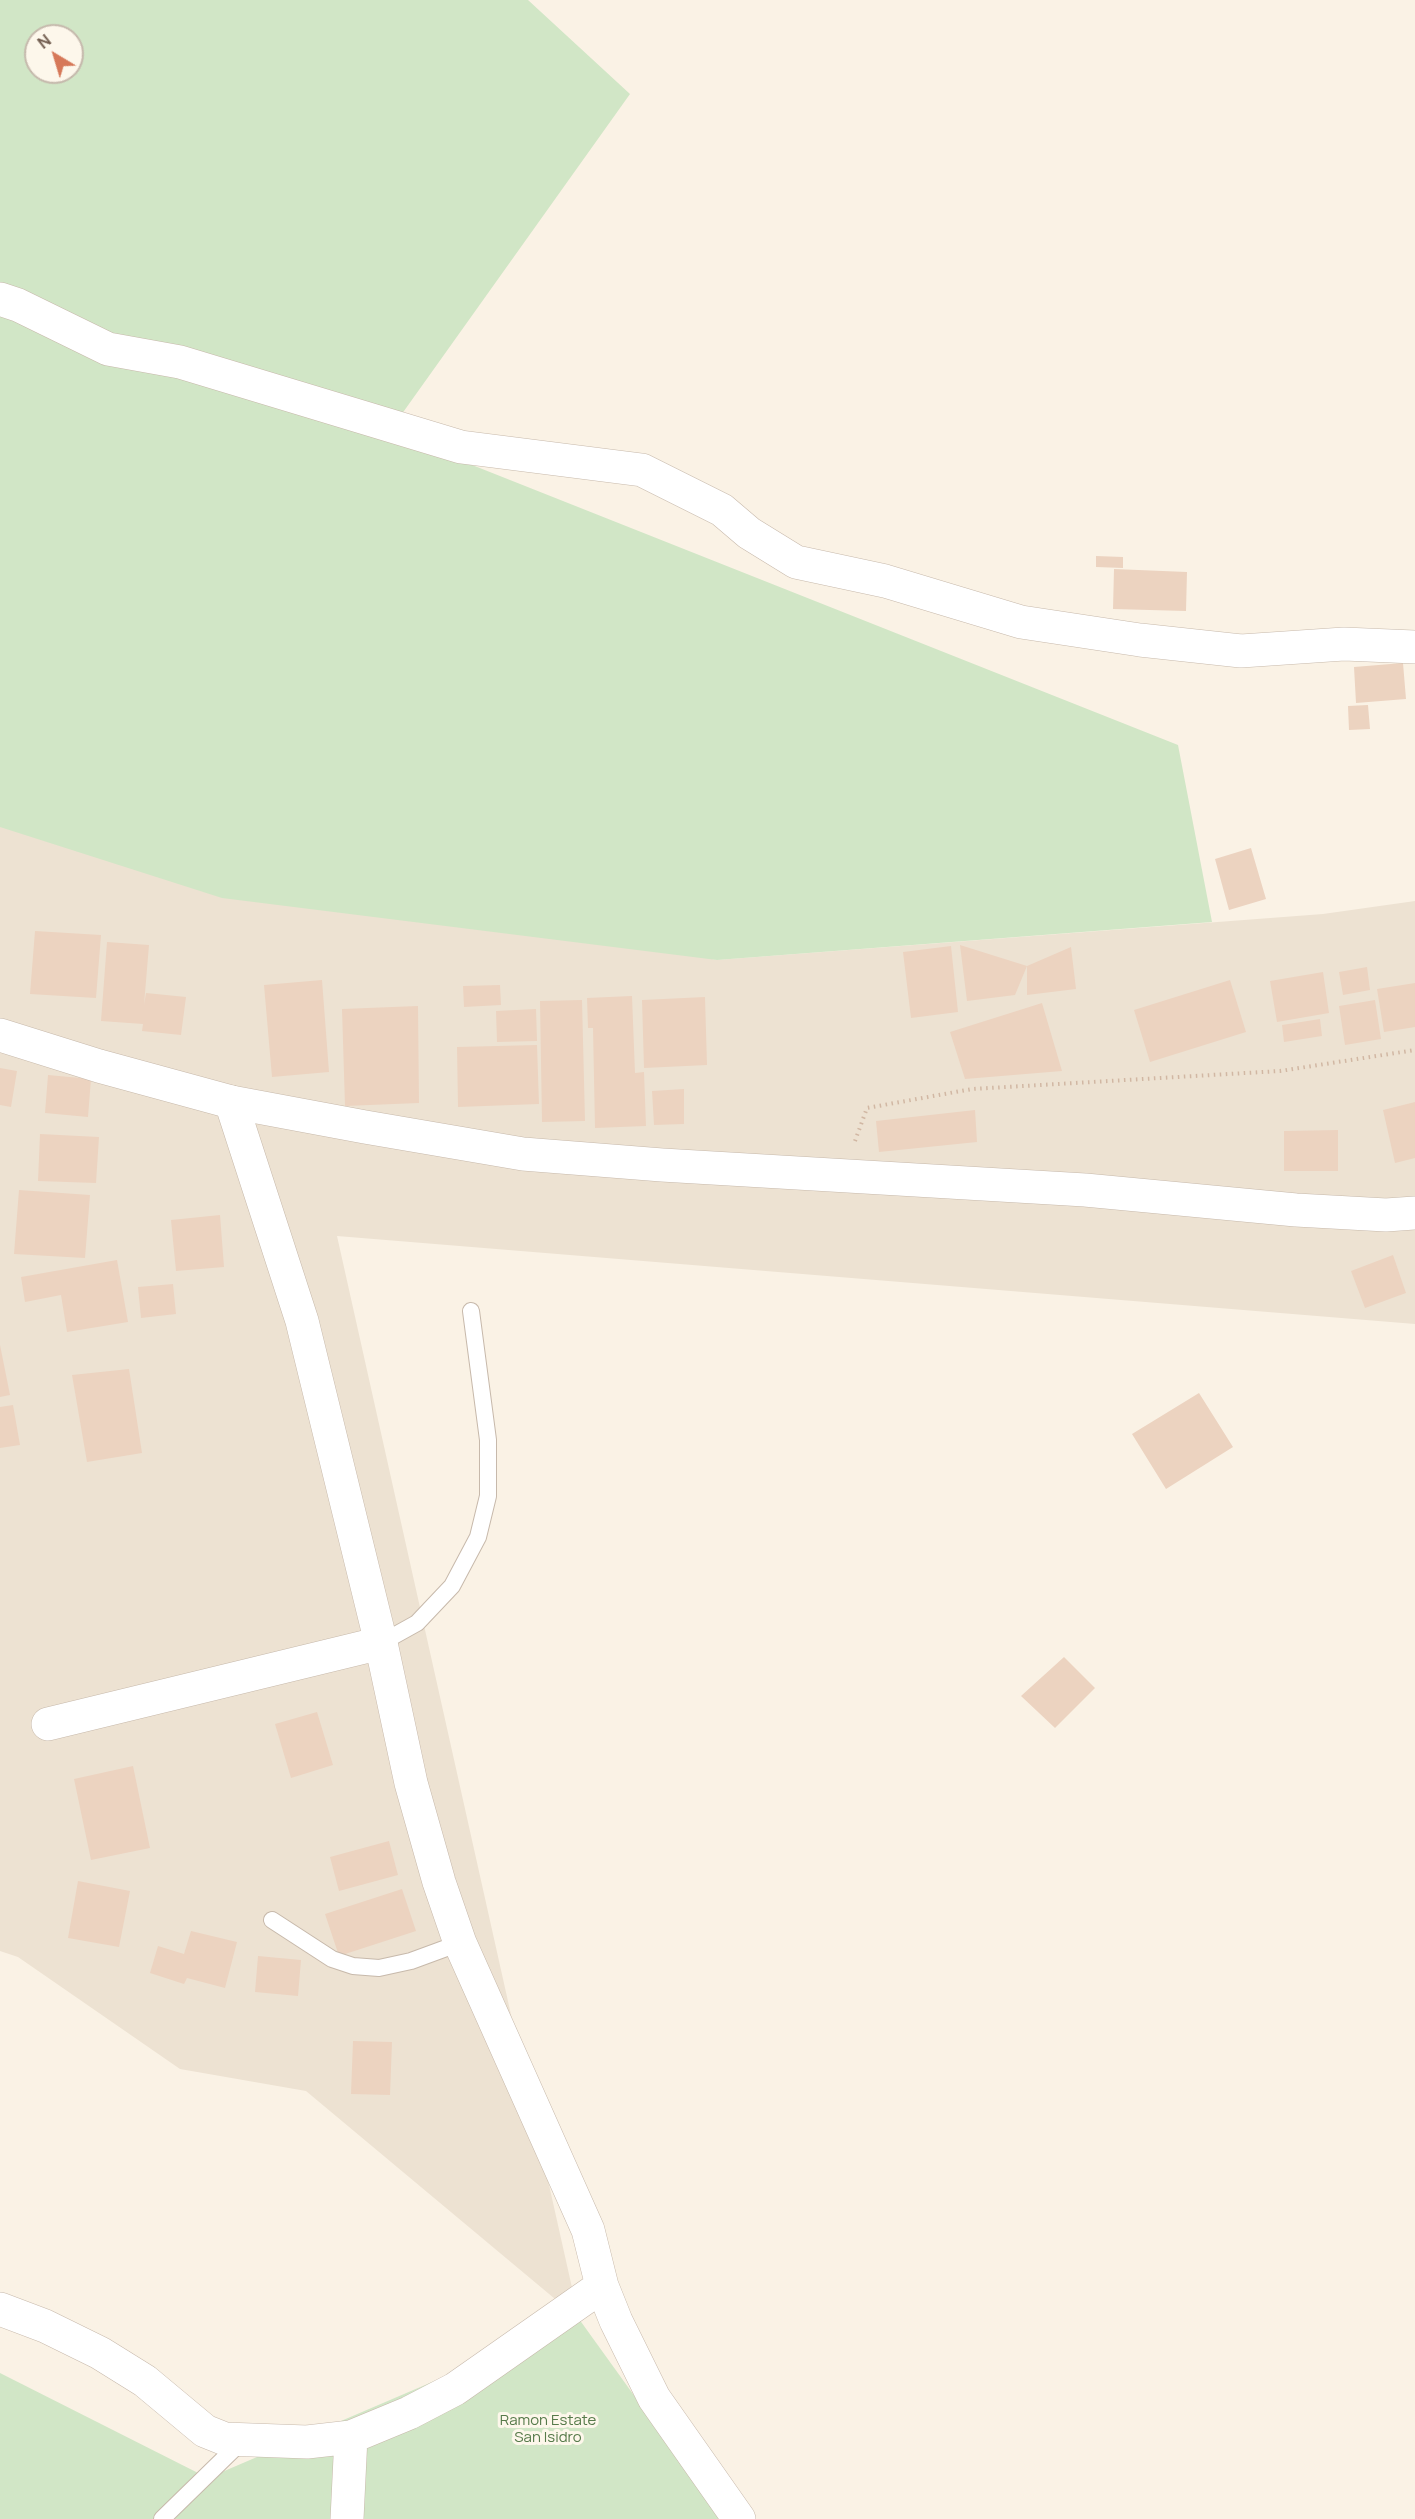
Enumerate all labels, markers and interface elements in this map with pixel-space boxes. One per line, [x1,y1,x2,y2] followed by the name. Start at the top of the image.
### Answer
[24,24,84,84] north arrow
[33,29,55,54] text: N
[500,2412,596,2447] park label: Ramon Estate San Isidro

